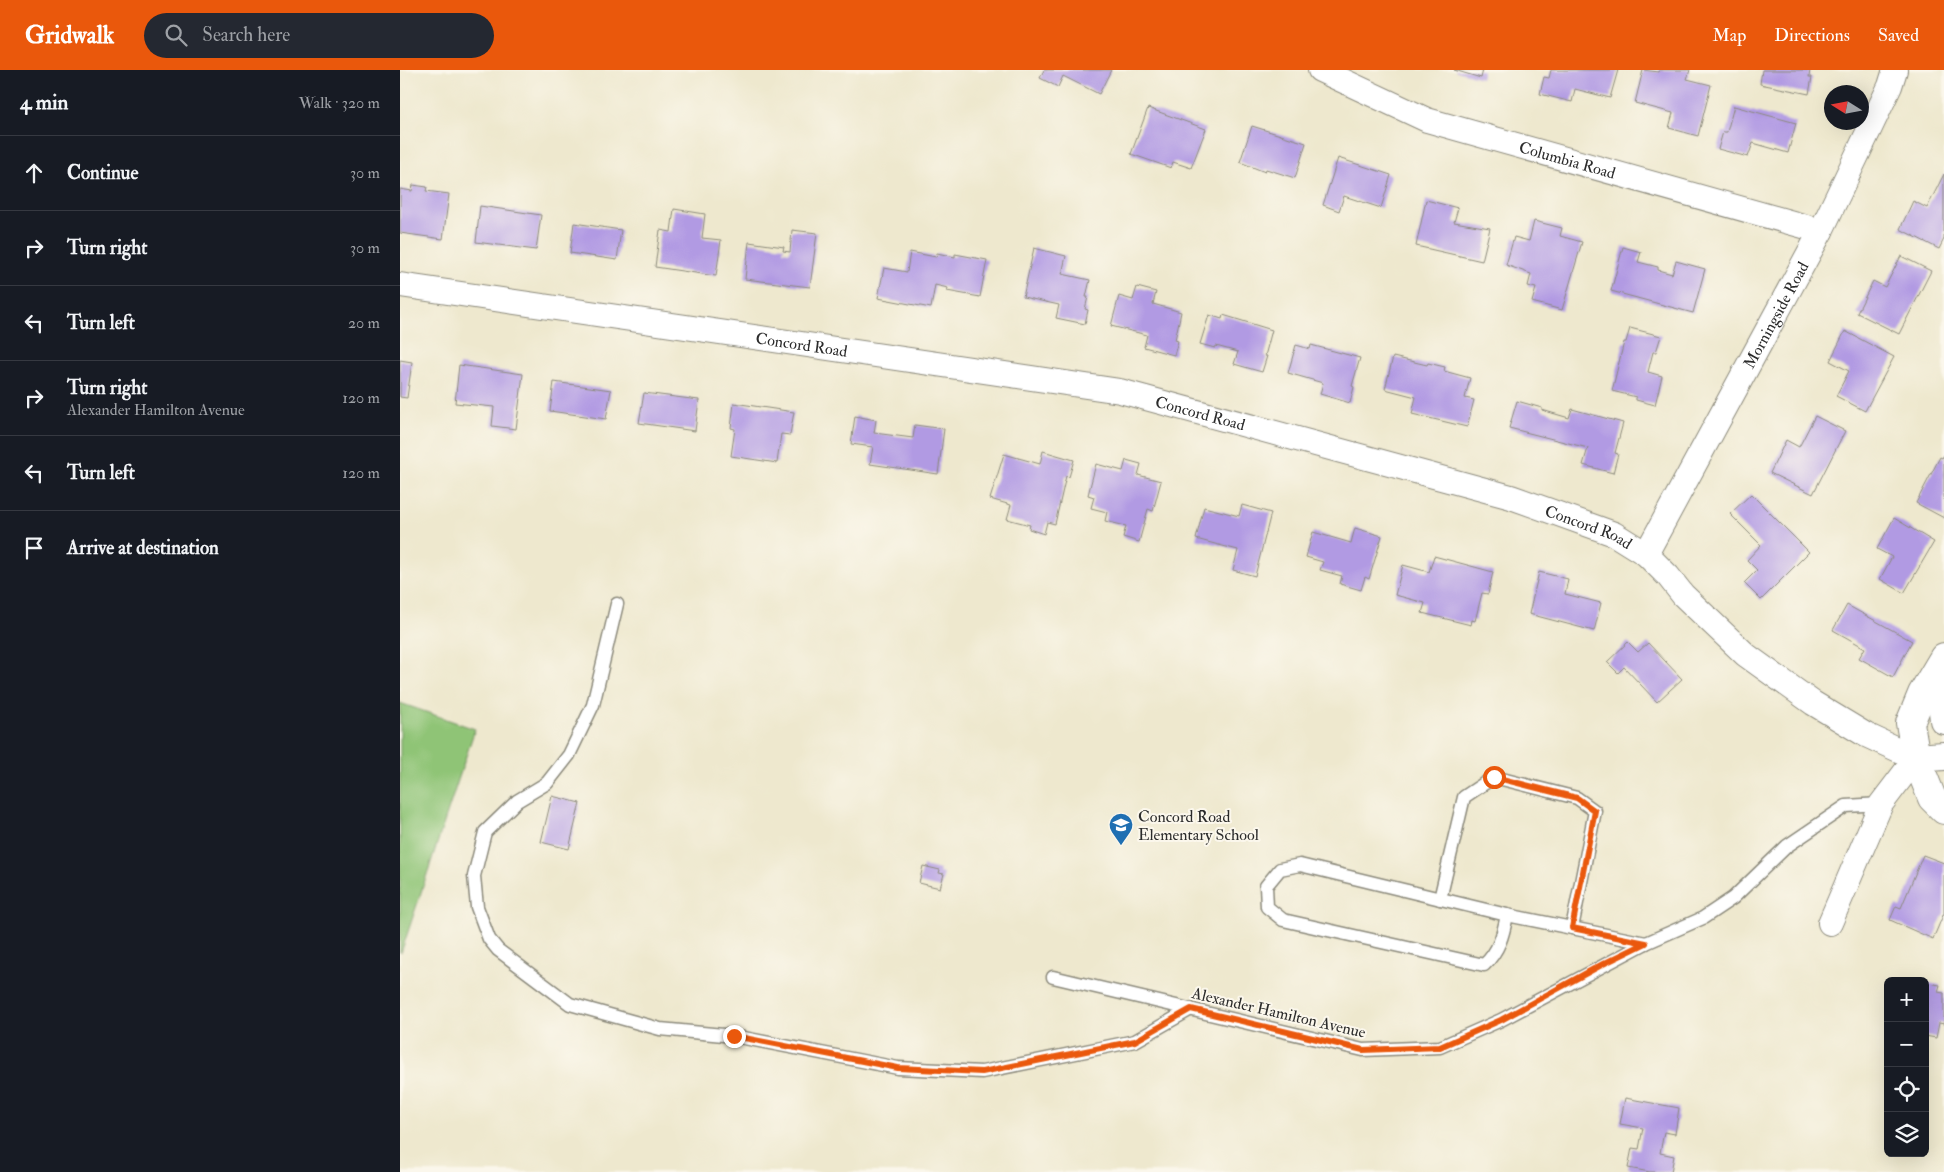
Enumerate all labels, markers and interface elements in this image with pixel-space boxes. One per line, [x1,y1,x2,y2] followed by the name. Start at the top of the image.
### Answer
[144,13,494,58] search box
[25,20,114,51] text: Gridwalk
[162,21,190,49] icon: search
[202,23,290,47] text: Search here
[1713,24,1746,47] text: Map
[1774,24,1850,47] text: Directions
[1878,24,1919,47] text: Saved
[1824,85,1869,130] north arrow
[20,89,68,116] text: 4 min
[299,93,380,113] text: Walk · 320 m
[1517,137,1618,184] street label: Columbia Road
[20,159,48,187] icon: ahead
[67,161,138,185] text: Continue
[350,163,380,183] text: 30 m
[20,234,48,262] icon: right
[67,236,147,260] text: Turn right
[350,238,380,258] text: 30 m
[1739,258,1814,372] street label: Morningside Road
[20,309,48,337] icon: left
[67,311,135,335] text: Turn left
[348,313,380,333] text: 20 m
[754,329,849,362] street label: Concord Road
[67,376,147,400] text: Turn right
[20,384,48,412] icon: right
[342,388,380,408] text: 120 m
[1153,392,1247,436] street label: Concord Road
[67,400,245,420] text: Alexander Hamilton Avenue
[20,459,48,487] icon: left
[67,461,135,485] text: Turn left
[342,463,380,483] text: 120 m
[1542,501,1636,554] street label: Concord Road
[20,534,48,562] icon: arrive
[67,536,219,560] text: Arrive at destination
[1483,766,1506,789] route start
[1138,807,1259,845] place label: Concord Road Elementary School
[1108,812,1134,846] school or university icon: Concord Road Elementary School
[1884,977,1929,1157] map controls
[1884,977,1929,1022] button: +
[1189,983,1368,1043] street label: Alexander Hamilton Avenue
[1884,1022,1929,1067] button: −
[723,1025,746,1048] route end
[1884,1067,1929,1112] button: locate
[1884,1112,1929,1157] button: layers

